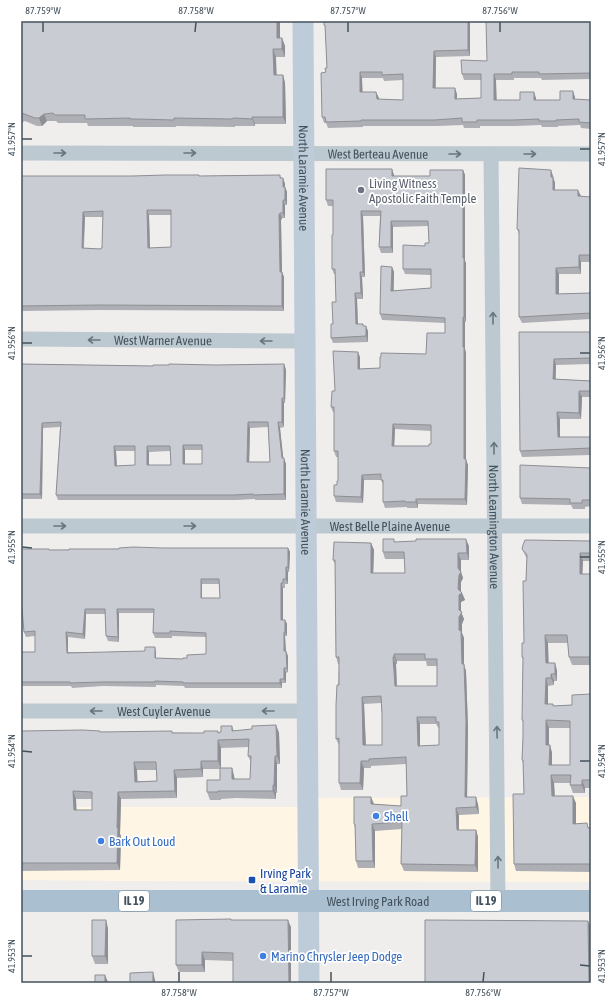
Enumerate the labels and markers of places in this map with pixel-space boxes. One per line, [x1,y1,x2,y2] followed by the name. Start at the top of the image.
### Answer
[369,176,476,206] place label: Living Witness Apostolic Faith Temple
[356,185,366,195] marker: Living Witness Apostolic Faith Temple
[384,809,409,824] place label: Shell
[371,811,381,821] marker: Shell
[109,834,176,849] place label: Bark Out Loud
[96,836,106,846] marker: Bark Out Loud
[260,866,311,896] place label: Irving Park & Laramie
[247,875,257,885] marker: Irving Park & Laramie
[271,949,402,964] place label: Marino Chrysler Jeep Dodge
[258,951,268,961] marker: Marino Chrysler Jeep Dodge

